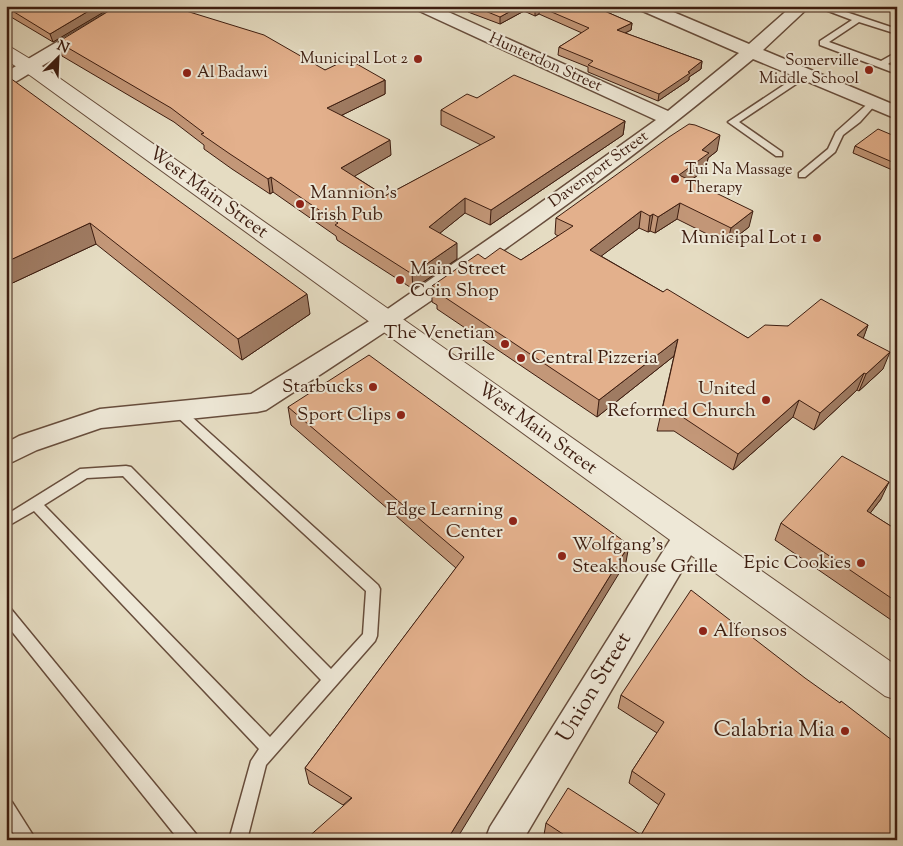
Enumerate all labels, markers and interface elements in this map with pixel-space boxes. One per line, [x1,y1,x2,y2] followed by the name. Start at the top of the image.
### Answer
[485,28,606,99] street label: Hunterdon Street
[32,32,82,82] north arrow
[53,37,72,59] text: N
[300,48,408,71] place label: Municipal Lot 2
[759,50,860,91] place label: Somerville Middle School
[412,53,424,65] marker: Municipal Lot 2
[197,62,268,85] place label: Al Badawi
[863,64,875,76] marker: Somerville Middle School
[181,67,193,79] marker: Al Badawi
[544,126,654,214] street label: Davenport Street
[143,140,274,246] street label: West Main Street
[685,159,792,200] place label: Tui Na Massage Therapy
[669,173,681,185] marker: Tui Na Massage Therapy
[310,180,397,229] place label: Mannion's Irish Pub
[294,198,306,210] marker: Mannion's Irish Pub
[681,225,808,252] place label: Municipal Lot 1
[811,232,823,244] marker: Municipal Lot 1
[410,256,506,305] place label: Main Street Coin Shop
[394,274,406,286] marker: Main Street Coin Shop
[384,320,495,369] place label: The Venetian Grille
[499,338,511,350] marker: The Venetian Grille
[531,345,658,372] place label: Central Pizzeria
[515,352,527,364] marker: Central Pizzeria
[282,374,363,401] place label: Starbucks
[472,376,603,482] street label: West Main Street
[607,376,756,425] place label: United Reformed Church
[367,381,379,393] marker: Starbucks
[760,394,772,406] marker: United Reformed Church
[297,402,391,429] place label: Sport Clips
[395,409,407,421] marker: Sport Clips
[386,497,503,546] place label: Edge Learning Center
[507,515,519,527] marker: Edge Learning Center
[572,532,718,581] place label: Wolfgang's Steakhouse Grille
[556,550,568,562] marker: Wolfgang's Steakhouse Grille
[744,550,851,577] place label: Epic Cookies
[855,557,867,569] marker: Epic Cookies
[713,618,787,645] place label: Alfonsos
[697,625,709,637] marker: Alfonsos
[549,626,641,749] street label: Union Street
[713,715,835,747] place label: Calabria Mia
[839,725,851,737] marker: Calabria Mia

